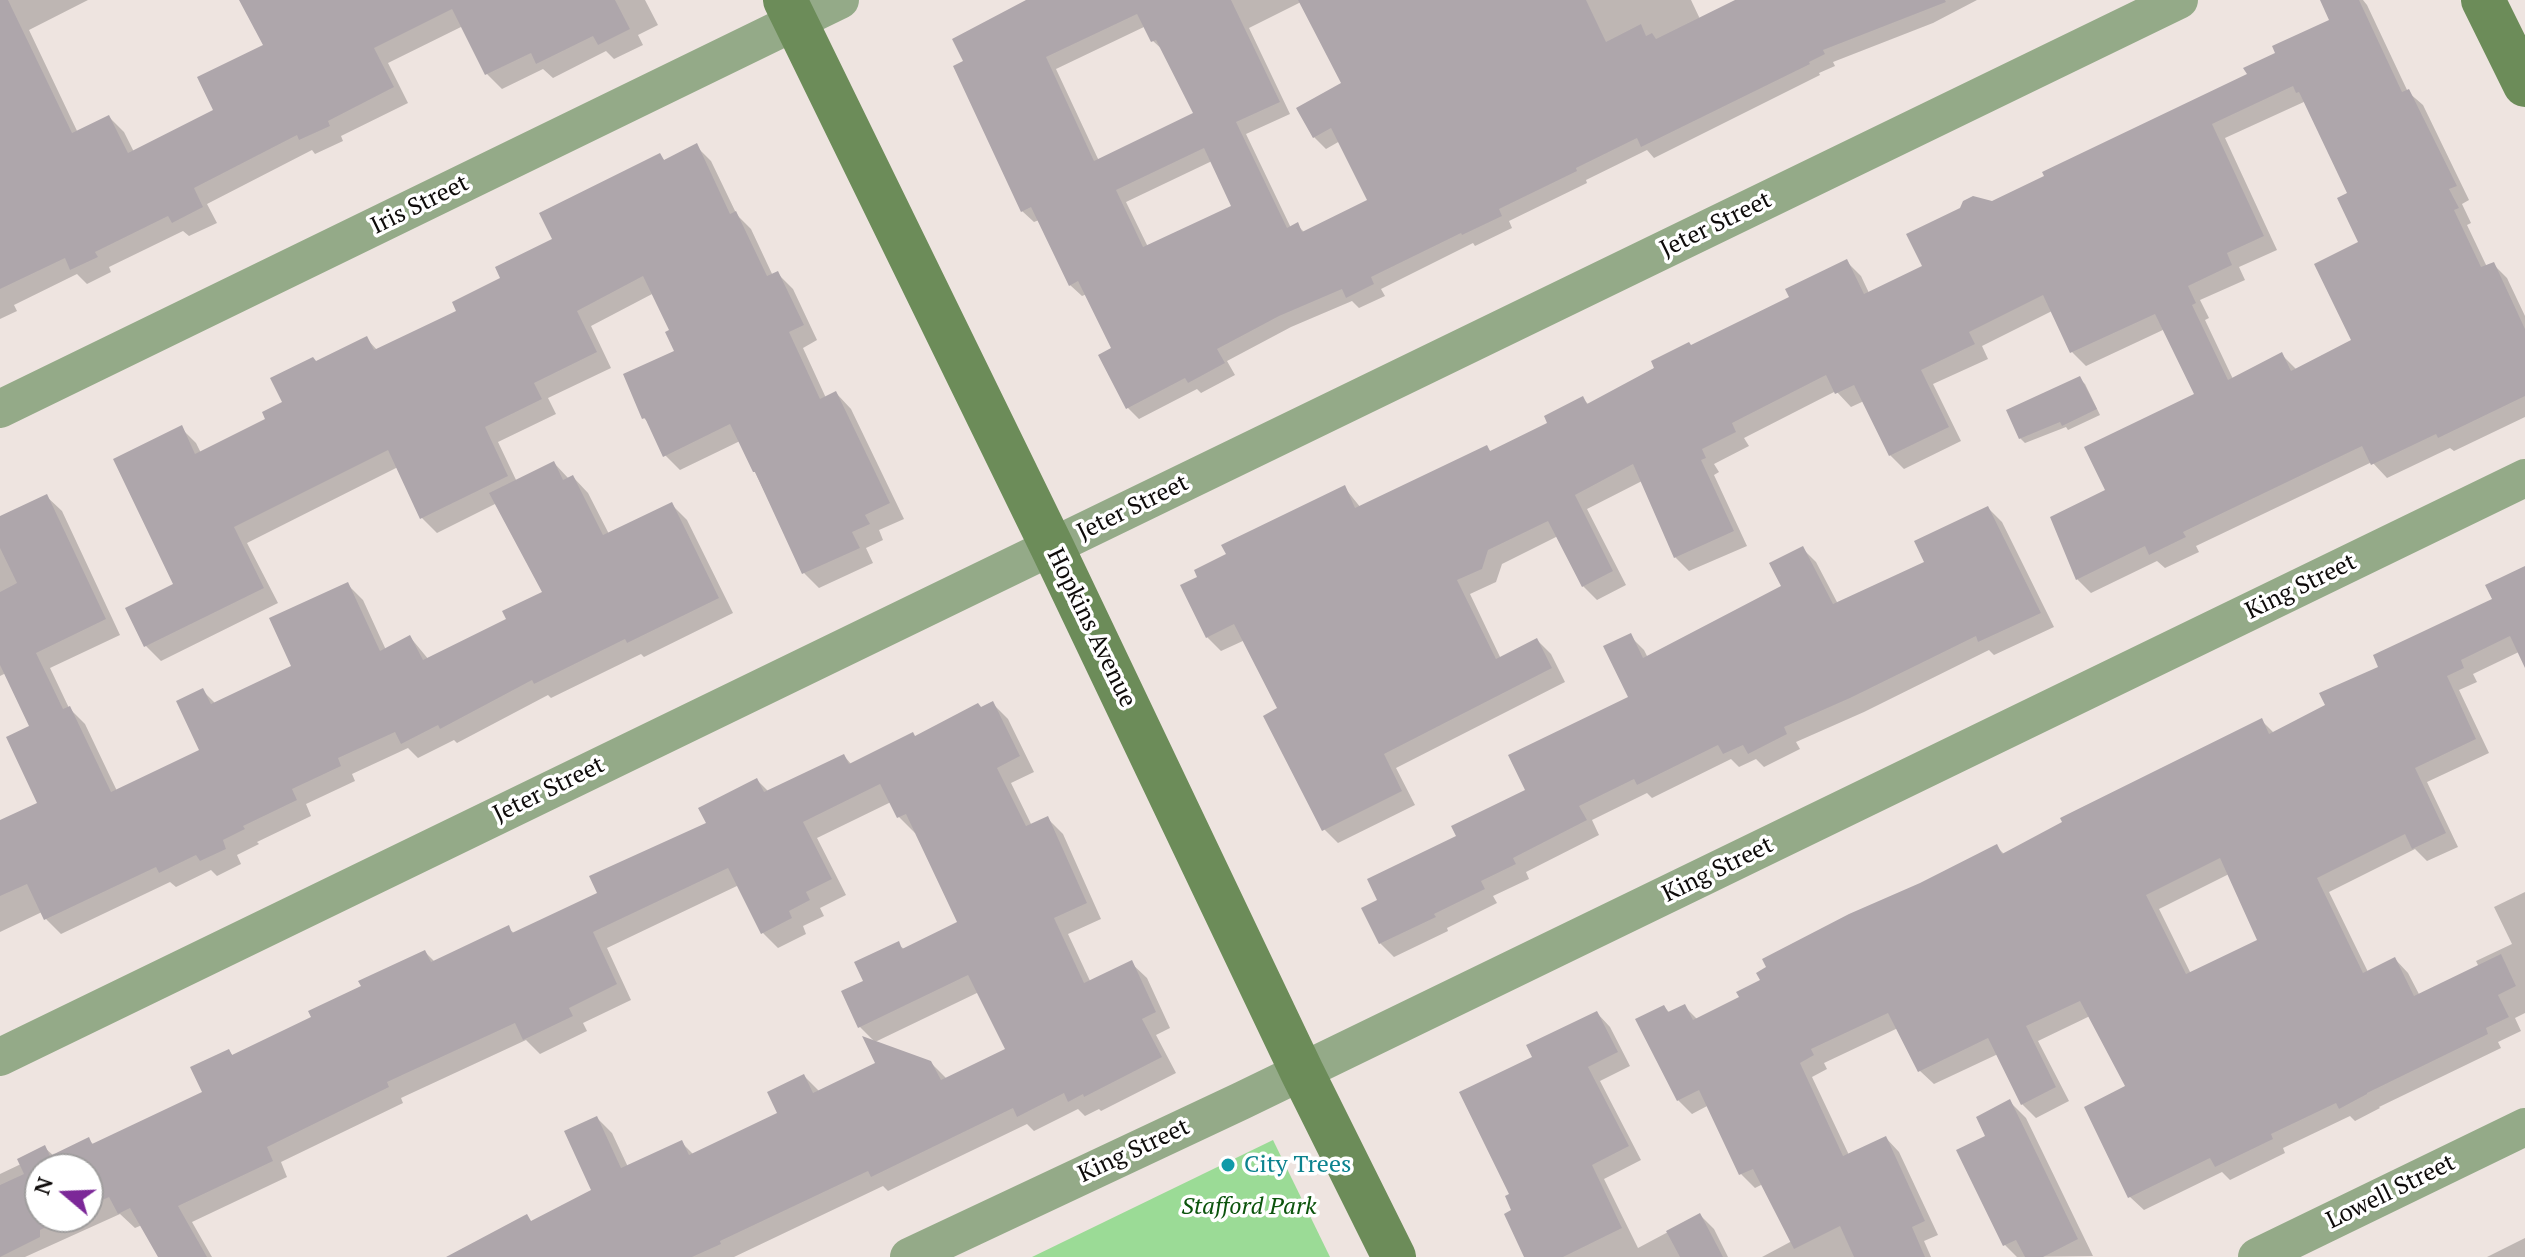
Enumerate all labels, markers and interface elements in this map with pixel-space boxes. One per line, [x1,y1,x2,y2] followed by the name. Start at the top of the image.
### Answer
[366,169,474,241] street label: Iris Street
[1656,186,1776,264] street label: Jeter Street
[1073,469,1193,547] street label: Jeter Street
[1040,544,1142,712] street label: Hopkins Avenue
[2241,548,2361,626] street label: King Street
[489,751,609,829] street label: Jeter Street
[1658,831,1778,909] street label: King Street
[1074,1113,1194,1189] street label: King Street
[2322,1148,2460,1236] street label: Lowell Street
[1244,1151,1351,1179] place label: City Trees
[24,1153,104,1233] north arrow
[1219,1156,1237,1174] marker: City Trees
[26,1173,59,1198] text: N
[1181,1193,1317,1221] park label: Stafford Park

